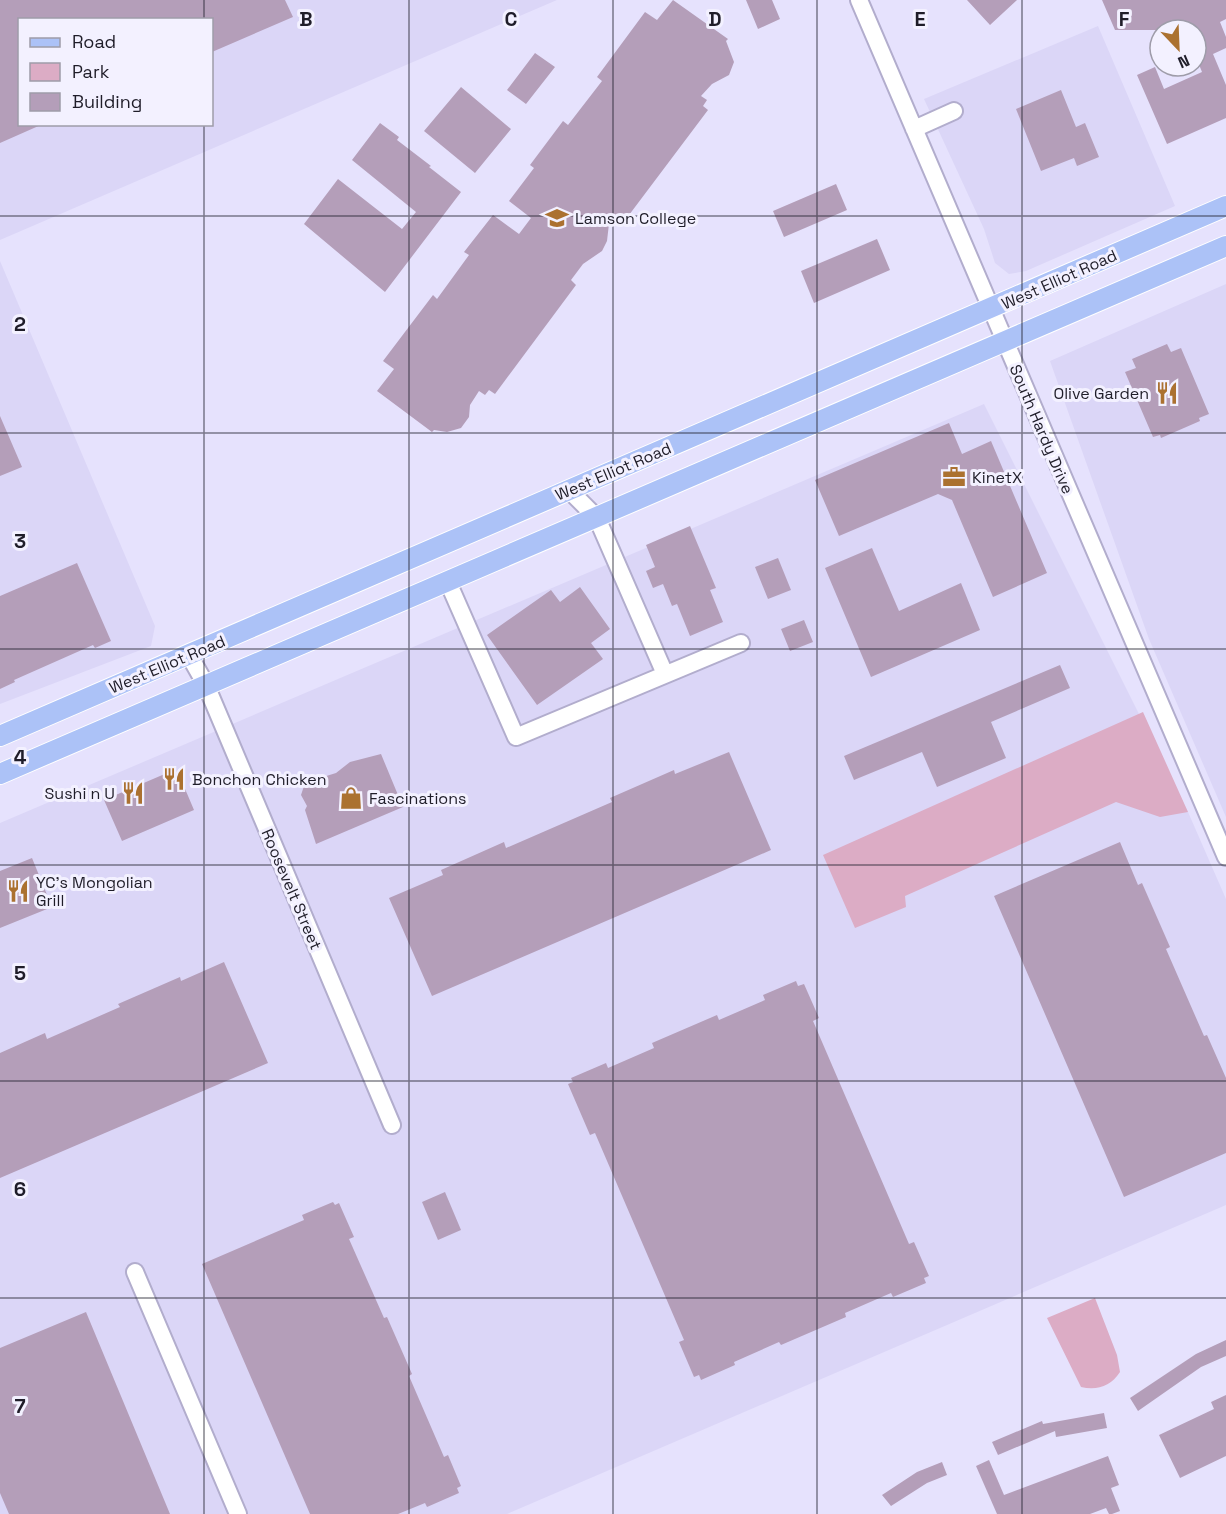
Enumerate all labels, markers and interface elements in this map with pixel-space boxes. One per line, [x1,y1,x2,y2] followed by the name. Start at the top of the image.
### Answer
[299,6,313,32] text: B
[505,6,518,32] text: C
[708,6,722,32] text: D
[914,6,926,32] text: E
[1119,6,1130,32] text: F
[18,18,213,126] legend
[1148,18,1208,78] north arrow
[72,30,116,53] text: Road
[1175,50,1193,73] text: N
[72,60,110,83] text: Park
[72,90,142,113] text: Building
[544,205,570,231] school or university icon: Lamson College
[575,208,696,229] place label: Lamson College
[998,245,1120,314] street label: West Elliot Road
[14,311,26,337] text: 2
[1005,361,1078,497] street label: South Hardy Drive
[1154,380,1180,406] restaurant icon: Olive Garden
[1053,383,1149,404] place label: Olive Garden
[552,438,674,505] street label: West Elliot Road
[941,464,967,490] office icon: KinetX
[972,467,1022,488] place label: KinetX
[14,528,26,554] text: 3
[106,631,228,698] street label: West Elliot Road
[14,744,27,770] text: 4
[161,766,187,792] restaurant icon: Bonchon Chicken
[192,769,327,790] place label: Bonchon Chicken
[120,780,146,806] restaurant icon: Sushi n U
[45,783,115,804] place label: Sushi n U
[338,785,364,811] shop icon: Fascinations
[369,788,467,809] place label: Fascinations
[257,825,327,953] street label: Roosevelt Street
[36,872,153,911] place label: YC's Mongolian Grill
[5,878,31,904] restaurant icon: YC's Mongolian Grill
[14,960,26,986] text: 5
[14,1176,26,1202] text: 6
[14,1393,26,1419] text: 7

